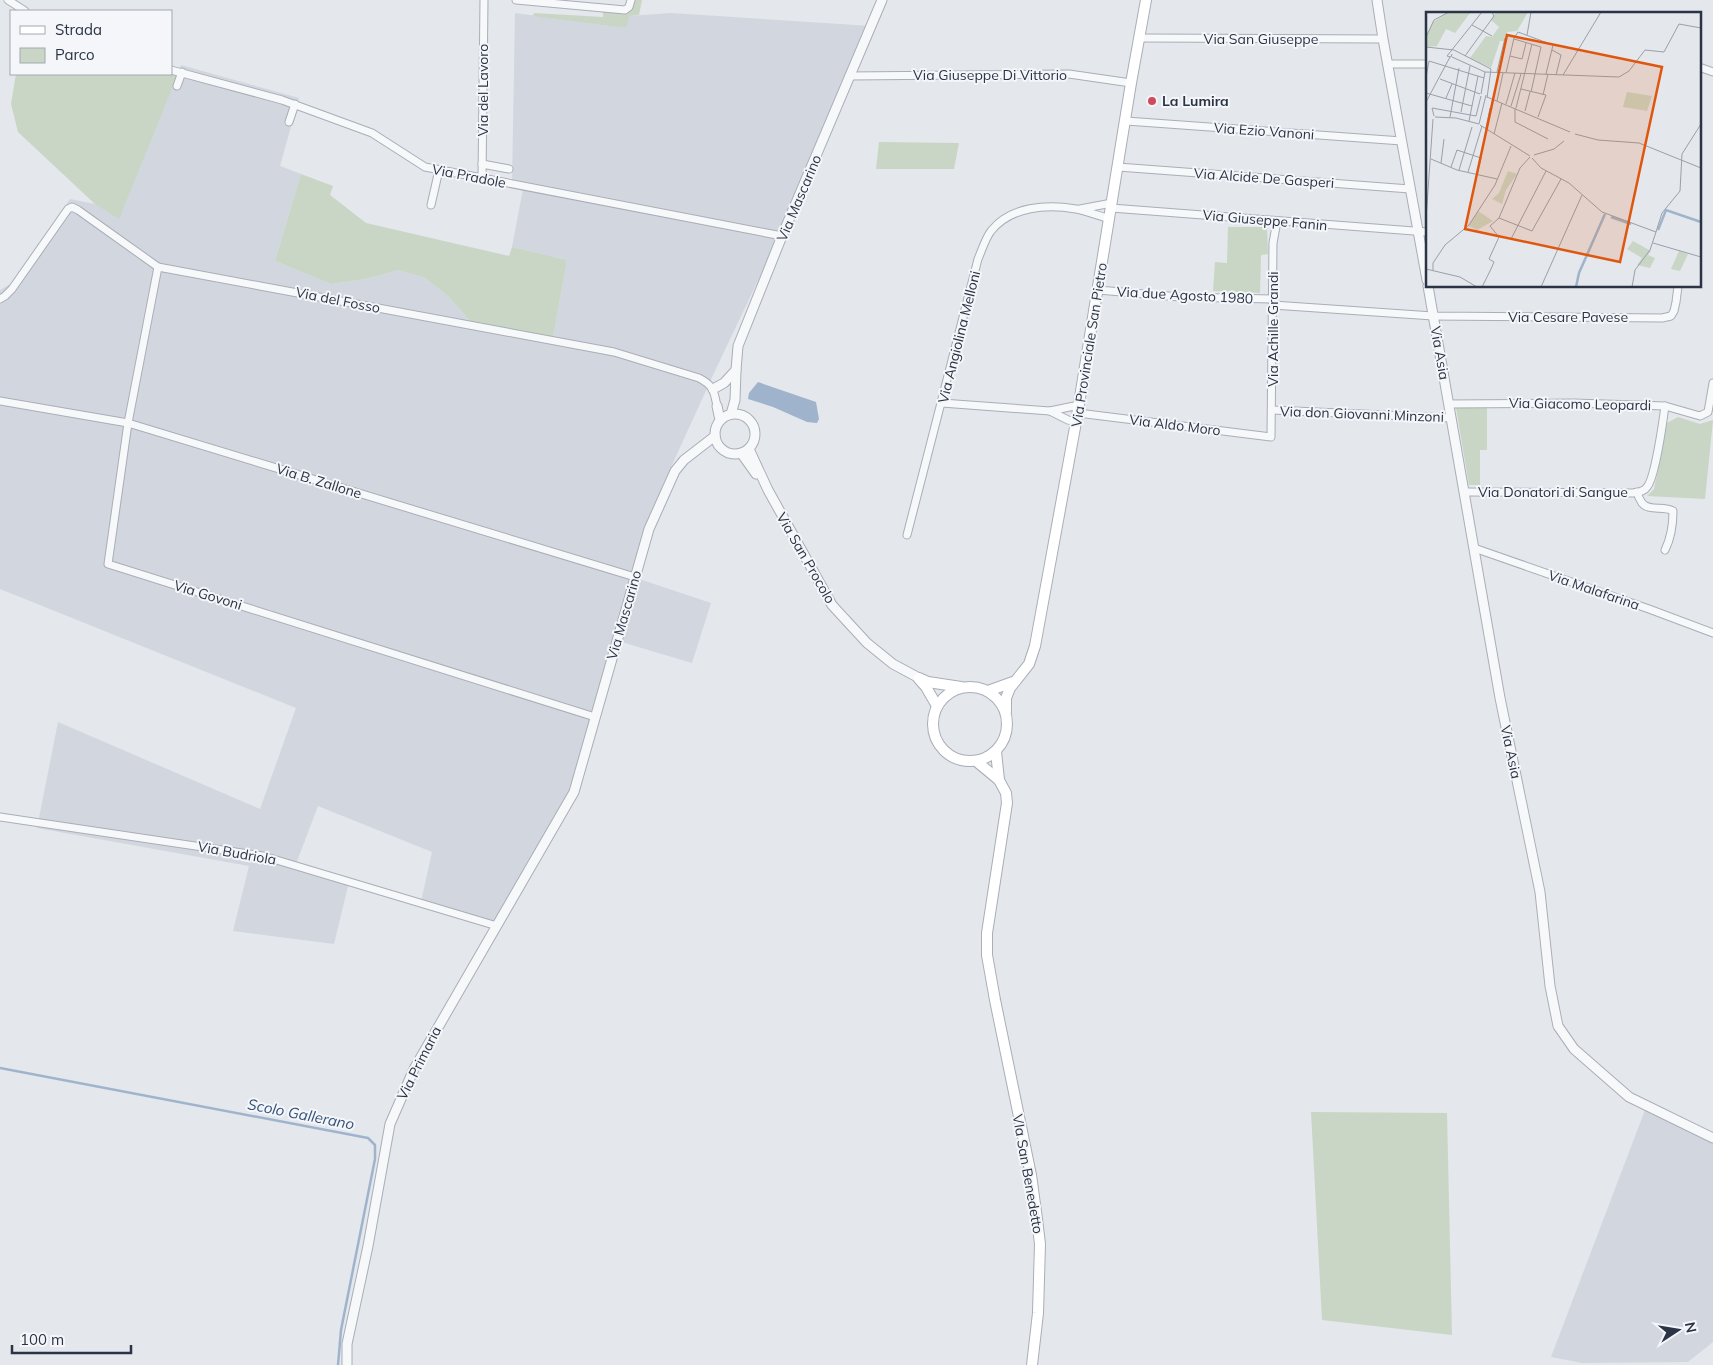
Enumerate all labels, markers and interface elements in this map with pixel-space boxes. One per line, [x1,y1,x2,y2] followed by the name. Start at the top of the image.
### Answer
[10,10,172,75] legend
[1426,12,1700,288] inset map
[55,20,102,39] text: Strada
[1204,30,1318,48] street label: Via San Giuseppe
[474,44,492,136] street label: Via del Lavoro
[55,45,95,64] text: Parco
[913,66,1067,84] street label: Via Giuseppe Di Vittorio
[1162,92,1229,110] place label: La Lumira
[1146,95,1158,107] marker: La Lumira
[1213,119,1315,143] street label: Via Ezio Vanoni
[773,152,825,244] street label: Via Mascarino
[431,160,507,192] street label: Via Pradole
[1193,164,1335,192] street label: Via Alcide De Gasperi
[1202,206,1328,234] street label: Via Giuseppe Fanin
[1067,262,1111,428] street label: Via Provinciale San Pietro
[934,269,984,405] street label: Via Angiolina Melloni
[1264,271,1282,387] street label: Via Achille Grandi
[1116,282,1254,308] street label: Via due Agosto 1980
[294,283,382,317] street label: Via del Fosso
[1508,308,1628,326] street label: Via Cesare Pavese
[1426,325,1454,381] street label: Via Asia
[1509,394,1651,414] street label: Via Giacomo Leopardi
[1280,402,1444,426] street label: Via don Giovanni Minzoni
[1128,410,1222,440] street label: Via Aldo Moro
[274,459,364,503] street label: Via B. Zallone
[1478,483,1628,501] street label: Via Donatori di Sangue
[773,509,839,607] street label: Via San Procolo
[1546,566,1642,614] street label: Via Malafarina
[603,568,645,662] street label: Via Mascarino
[172,576,244,614] street label: Via Govoni
[1497,724,1525,780] street label: Via Asia
[196,837,278,869] street label: Via Budriola
[393,1023,445,1103] street label: Via Primaria
[246,1094,356,1134] water label: Scolo Gallerano
[1009,1113,1047,1235] street label: VIa San Benedetto
[1653,1305,1703,1355] north arrow
[1681,1320,1701,1334] text: N
[12,1322,131,1354] scale bar
[20,1330,64,1349] text: 100 m

